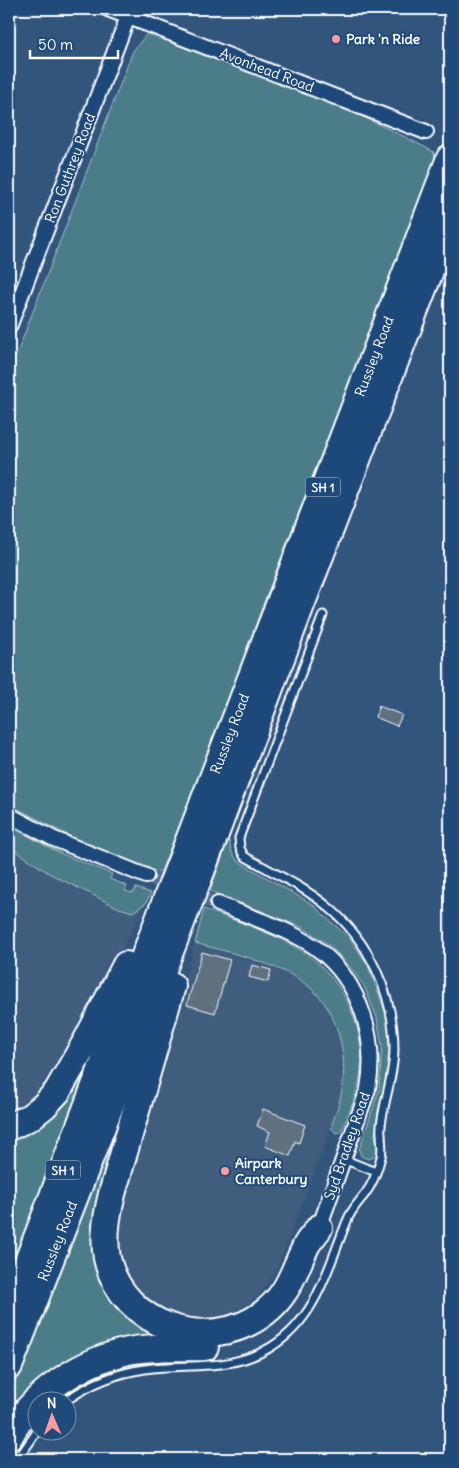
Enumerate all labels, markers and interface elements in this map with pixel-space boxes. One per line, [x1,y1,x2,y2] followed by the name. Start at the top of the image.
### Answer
[30,28,118,60] scale bar
[346,30,421,48] place label: Park 'n Ride
[330,33,342,45] marker: Park 'n Ride
[38,35,73,54] text: 50 m
[217,44,317,96] street label: Avonhead Road
[41,111,99,225] street label: Ron Guthrey Road
[351,314,398,399] street label: Russley Road
[306,478,340,497] road number: SH 1
[206,691,253,777] street label: Russley Road
[320,1090,374,1202] street label: Syd Bradley Road
[235,1154,308,1188] place label: Airpark Canterbury
[46,1160,80,1180] road number: SH 1
[219,1165,231,1177] marker: Airpark Canterbury
[34,1198,81,1284] street label: Russley Road
[28,1390,78,1440] north arrow
[46,1394,57,1412] text: N

